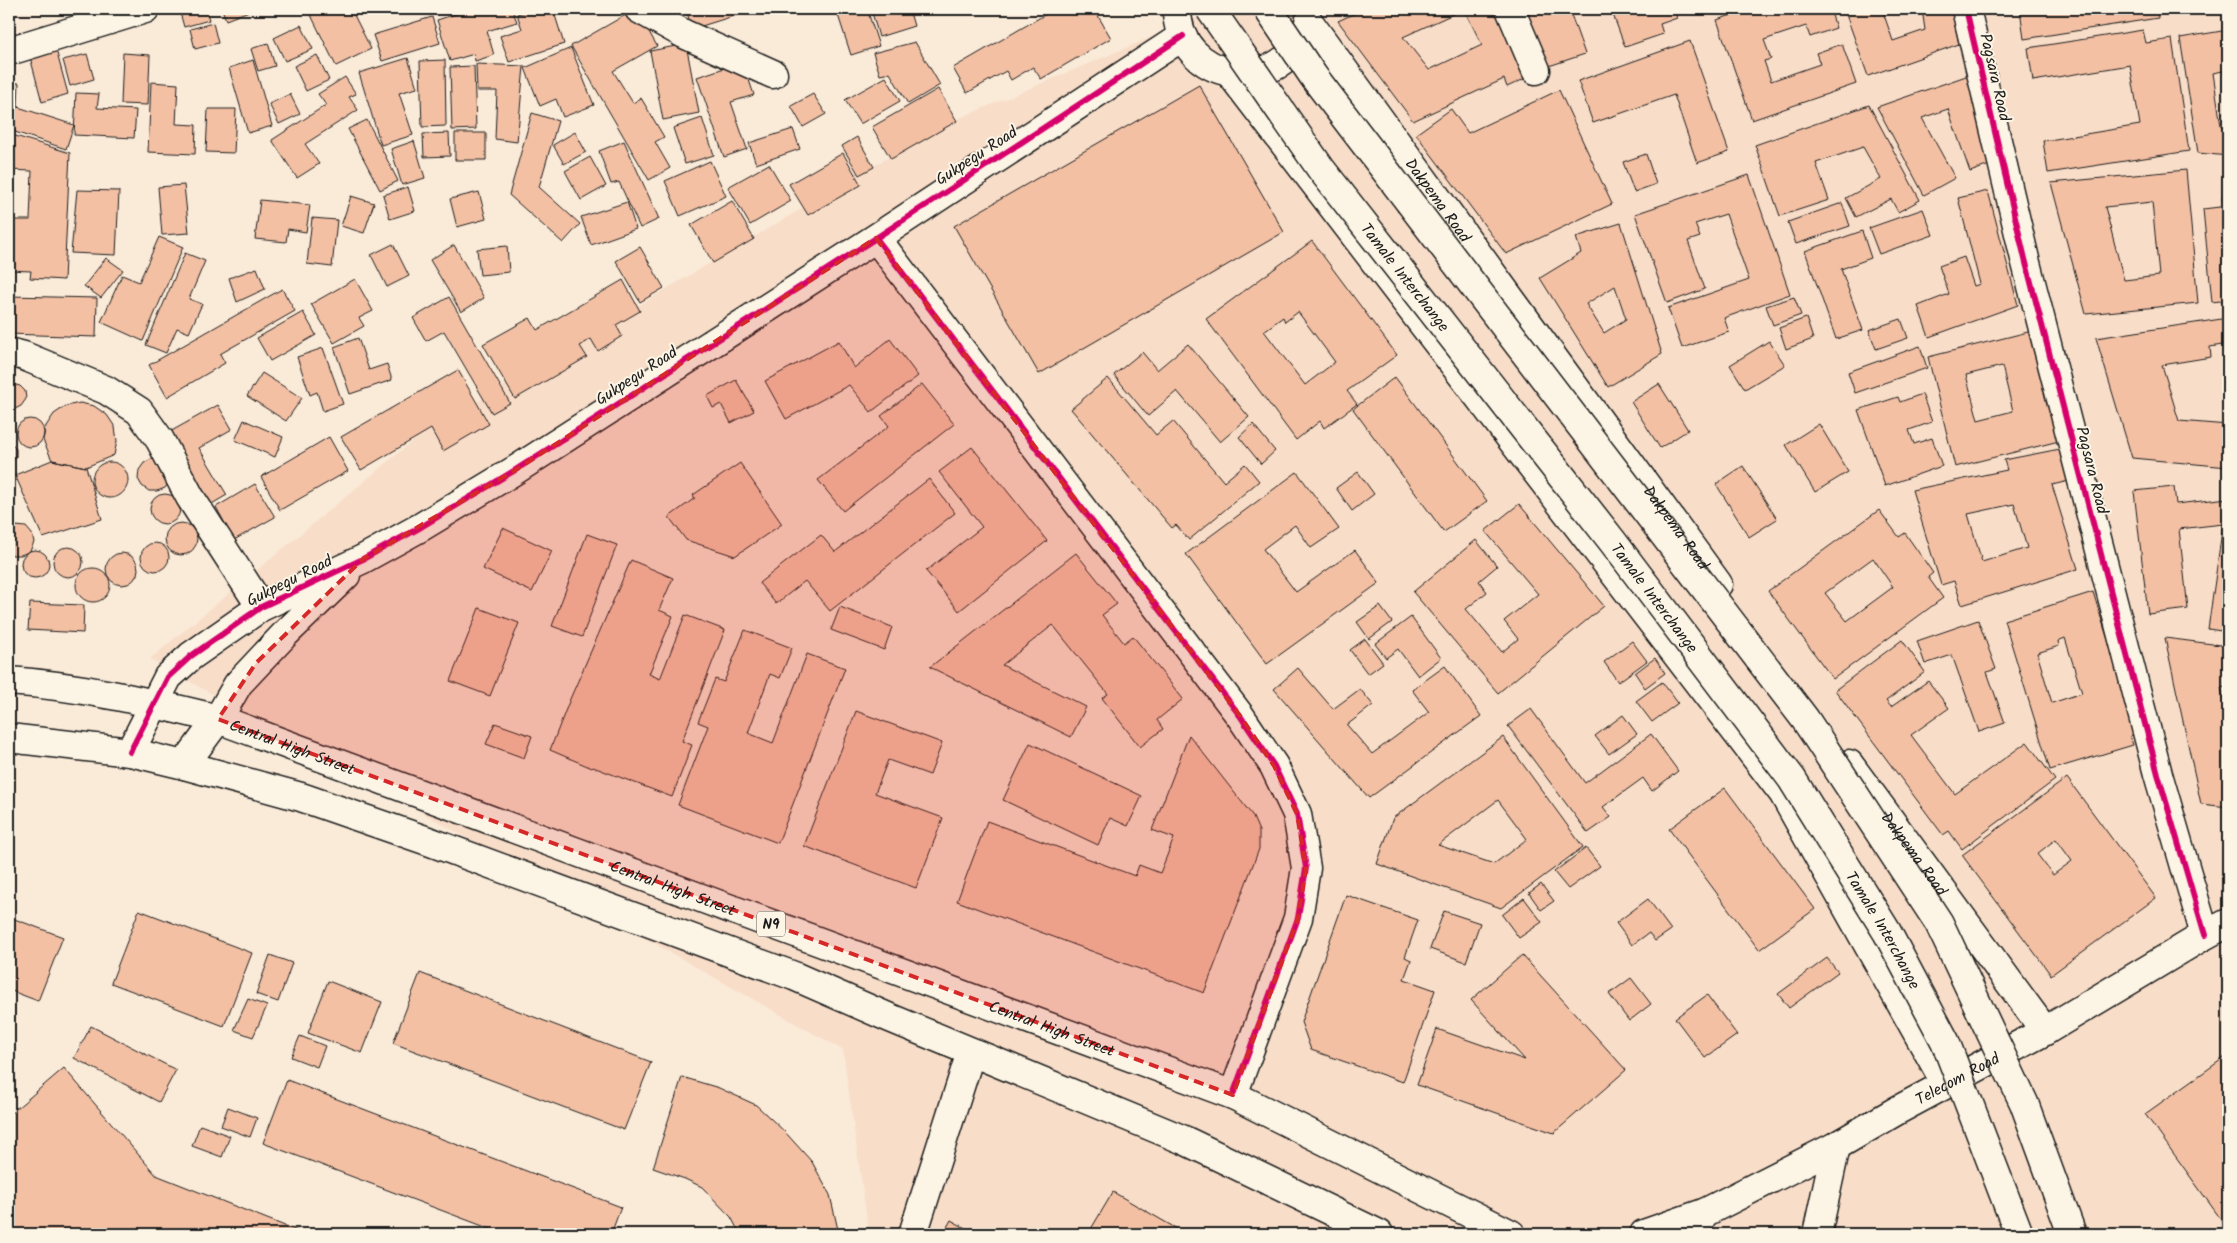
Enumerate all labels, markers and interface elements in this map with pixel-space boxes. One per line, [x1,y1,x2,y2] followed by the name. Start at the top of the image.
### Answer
[1972,31,2017,125] street label: Pagsara Road
[931,120,1024,192] street label: Gukpegu Road
[1398,153,1477,249] street label: Dakpema Road
[1354,218,1455,338] street label: Tamale Interchange
[591,340,684,412] street label: Gukpegu Road
[2069,424,2115,518] street label: Pagsara Road
[1636,481,1715,576] street label: Dakpema Road
[1604,538,1704,659] street label: Tamale Interchange
[242,548,338,614] street label: Gukpegu Road
[225,713,359,783] street label: Central High Street
[1874,807,1953,902] street label: Dakpema Road
[606,854,740,924] street label: Central High Street
[1838,867,1926,994] street label: Tamale Interchange
[757,912,785,936] road number: N9
[985,995,1119,1064] street label: Central High Street
[1911,1046,2005,1112] street label: Telecom Road

